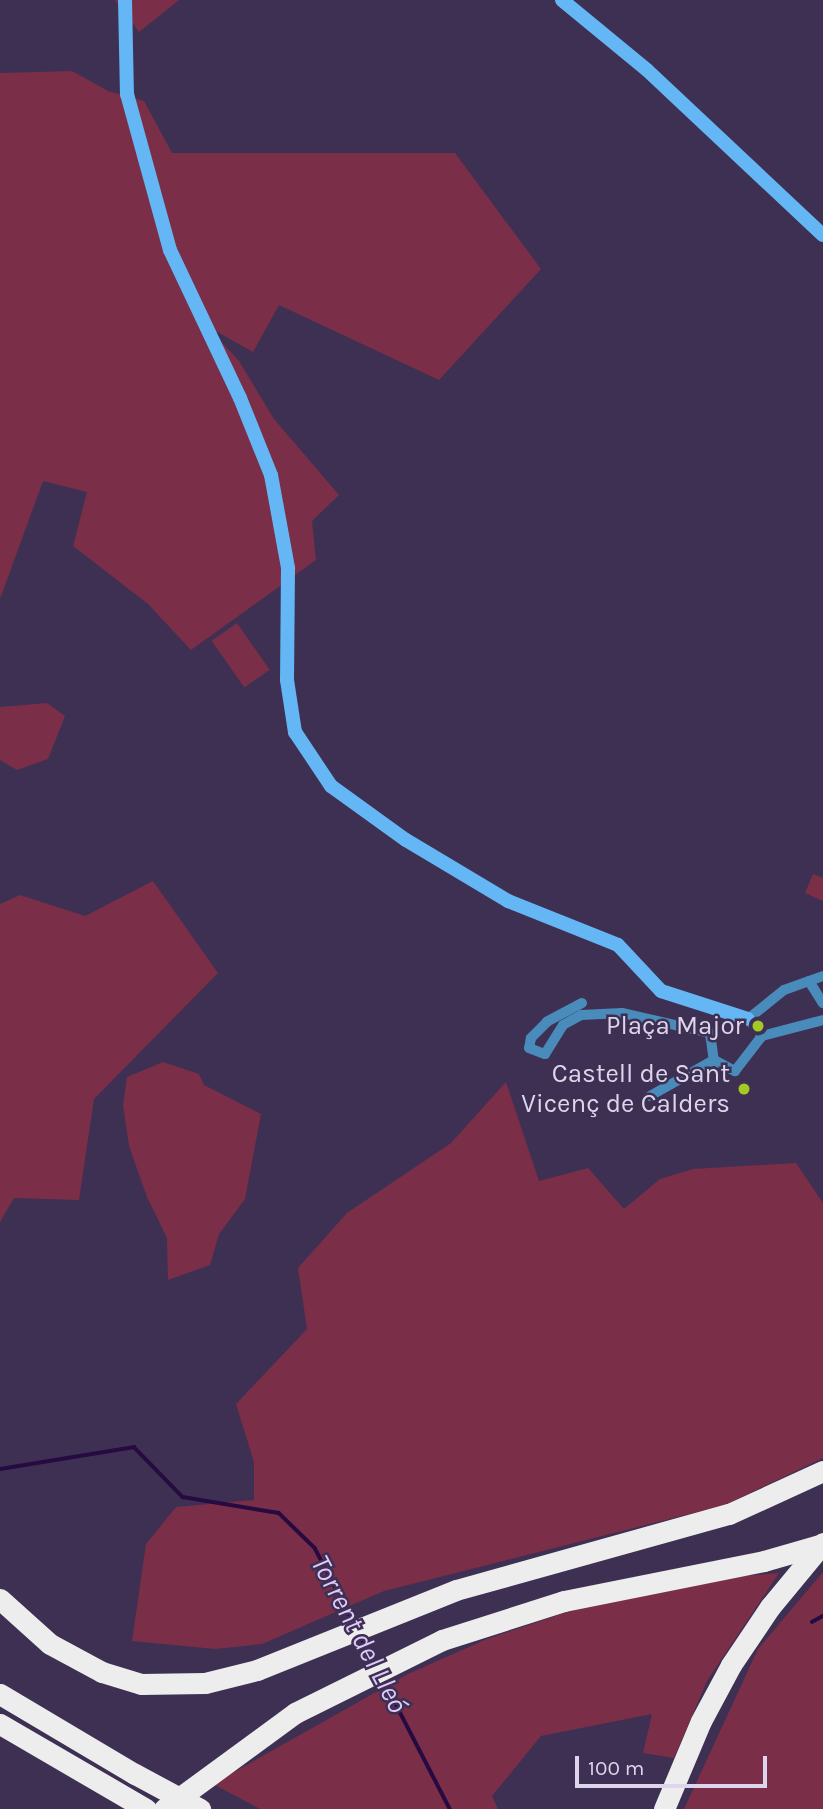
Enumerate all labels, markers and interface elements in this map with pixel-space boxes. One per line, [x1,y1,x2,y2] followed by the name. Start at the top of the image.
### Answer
[606,1010,744,1042] place label: Plaça Major
[750,1018,766,1034] marker: Plaça Major
[521,1058,730,1120] place label: Castell de Sant Vicenç de Calders
[736,1081,752,1097] marker: Castell de Sant Vicenç de Calders
[303,1549,415,1719] water label: Torrent del Lleó
[578,1742,770,1786] scale bar
[588,1756,645,1780] text: 100 m

